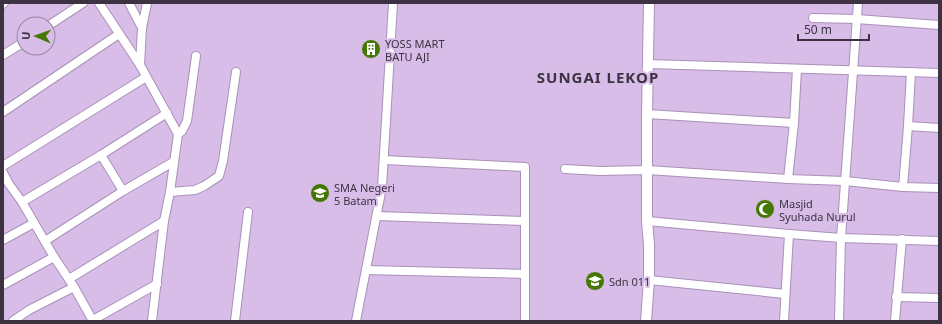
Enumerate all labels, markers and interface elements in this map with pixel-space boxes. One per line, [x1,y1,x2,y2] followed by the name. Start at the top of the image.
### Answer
[16,16,56,56] north arrow
[798,16,869,42] scale bar
[804,21,832,38] text: 50 m
[18,31,33,40] text: U
[385,36,445,64] place label: YOSS MART BATU AJI
[360,38,382,60] building icon: YOSS MART BATU AJI
[537,67,659,87] district label: SUNGAI LEKOP
[334,180,395,208] place label: SMA Negeri 5 Batam
[309,182,331,204] school or university icon: SMA Negeri 5 Batam
[779,196,856,224] place label: Masjid Syuhada Nurul
[754,198,776,220] mosque icon: Masjid Syuhada Nurul
[584,270,606,292] school or university icon: Sdn 011
[609,274,650,289] place label: Sdn 011

